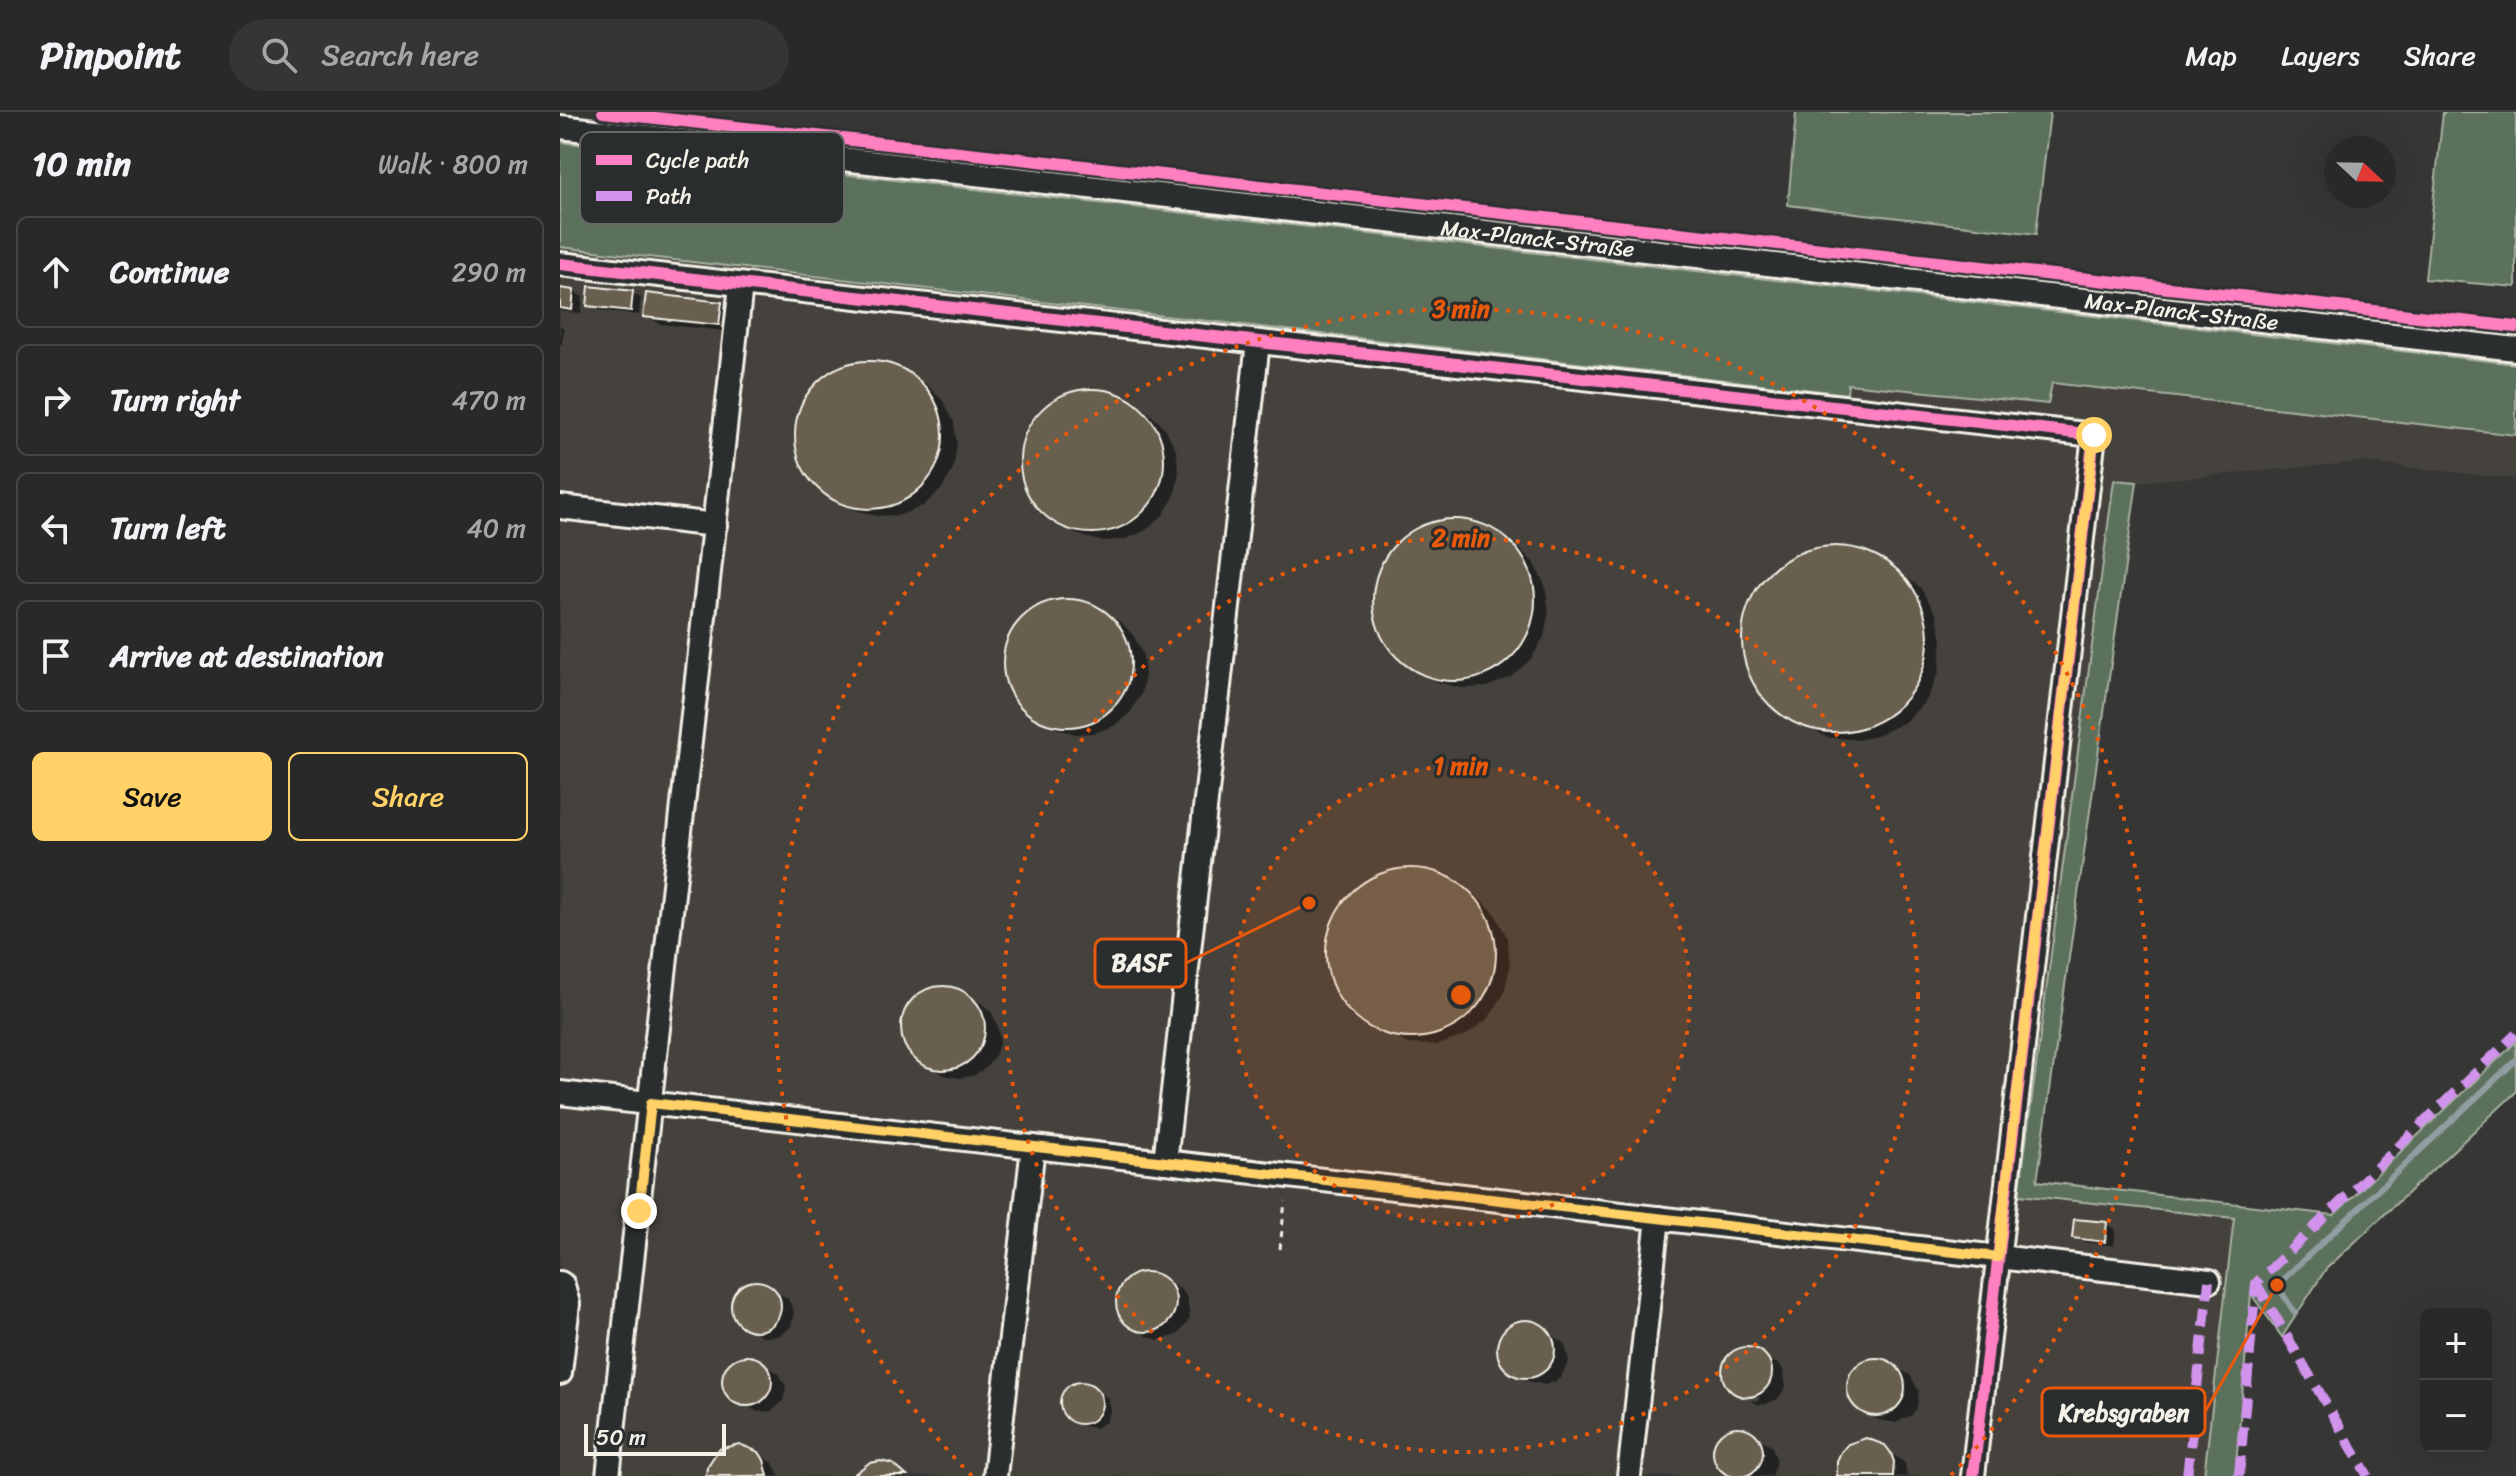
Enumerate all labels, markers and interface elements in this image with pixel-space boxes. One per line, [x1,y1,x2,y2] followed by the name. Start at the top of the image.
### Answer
[229,19,789,91] search box
[40,22,181,89] text: Pinpoint
[321,28,479,82] text: Search here
[2185,31,2237,80] text: Map
[2281,31,2360,80] text: Layers
[2404,31,2476,80] text: Share
[257,33,301,77] icon: search
[580,132,844,224] legend
[32,134,131,194] text: 10 min
[2324,136,2396,208] north arrow
[378,141,528,187] text: Walk · 800 m
[646,141,749,180] text: Cycle path
[646,177,692,216] text: Path
[1439,208,1637,268] street label: Max-Planck-Straße
[110,245,229,299] text: Continue
[452,249,526,295] text: 290 m
[34,250,78,294] icon: ahead
[2083,281,2281,341] street label: Max-Planck-Straße
[1431,288,1490,330] text: 3 min
[110,373,240,427] text: Turn right
[452,377,526,423] text: 470 m
[34,378,78,422] icon: right
[2076,417,2112,453] route start
[110,501,226,555] text: Turn left
[467,505,526,551] text: 40 m
[34,506,78,550] icon: left
[1431,517,1490,559] text: 2 min
[110,629,384,683] text: Arrive at destination
[34,634,78,678] icon: arrive
[1434,745,1488,787] text: 1 min
[32,752,272,841] button: Save
[288,752,528,841] button: Share
[1095,939,1186,987] callout: BASF
[1111,942,1172,984] text: BASF
[1447,981,1475,1009] centre of rings
[621,1193,657,1229] route end
[2420,1308,2492,1452] map controls
[2420,1308,2492,1380] button: +
[2420,1380,2492,1452] button: −
[2042,1388,2205,1436] callout: Krebsgraben
[2058,1392,2189,1434] text: Krebsgraben
[596,1418,646,1457] text: 50 m
[584,1420,726,1456] scale bar

